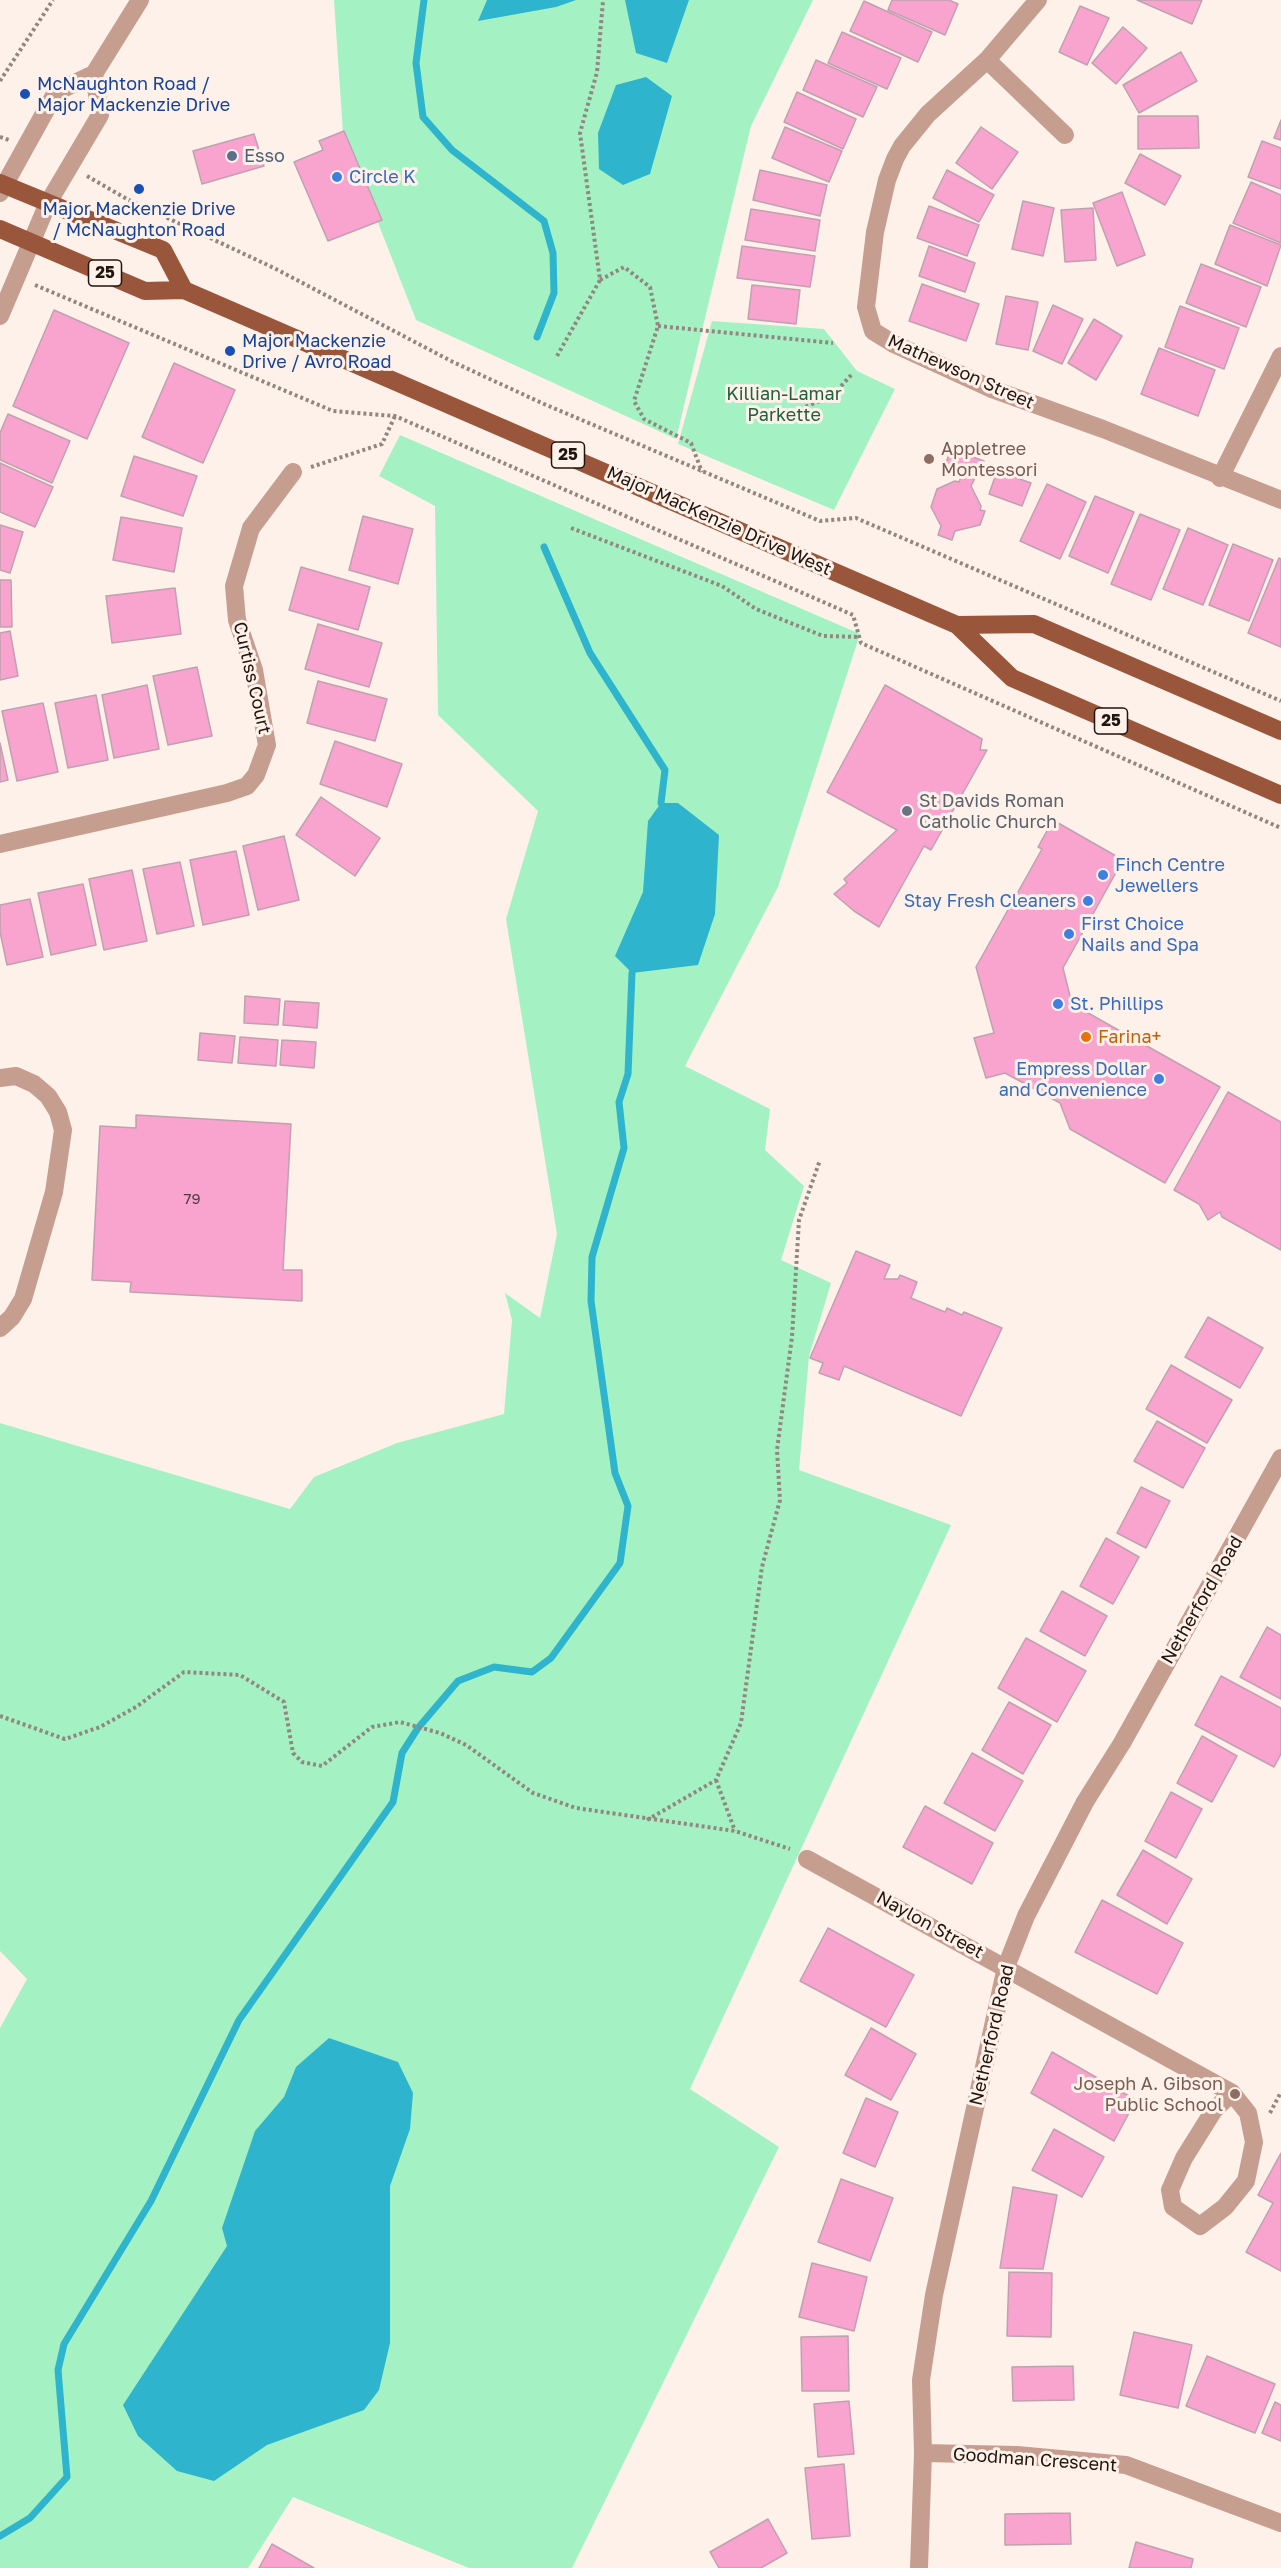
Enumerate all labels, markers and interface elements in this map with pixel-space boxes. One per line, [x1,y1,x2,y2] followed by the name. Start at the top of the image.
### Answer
[37,73,230,116] place label: McNaughton Road / Major Mackenzie Drive
[18,87,32,101] marker: McNaughton Road / Major Mackenzie Drive
[244,145,285,167] place label: Esso
[225,149,239,163] marker: Esso
[349,166,416,188] place label: Circle K
[330,170,344,184] marker: Circle K
[132,182,146,196] marker: Major Mackenzie Drive / McNaughton Road
[42,198,236,240] place label: Major Mackenzie Drive / McNaughton Road
[88,260,122,286] road number: 25
[242,330,392,372] place label: Major Mackenzie Drive / Avro Road
[885,330,1037,414] street label: Mathewson Street
[223,344,237,358] marker: Major Mackenzie Drive / Avro Road
[726,383,842,426] park label: Killian-Lamar Parkette
[941,438,1038,480] place label: Appletree Montessori
[552,442,584,468] road number: 25
[922,452,936,466] marker: Appletree Montessori
[603,462,835,580] street label: Major MacKenzie Drive West
[229,620,275,736] street label: Curtiss Court
[1094,708,1128,734] road number: 25
[919,790,1064,832] place label: St Davids Roman Catholic Church
[900,804,914,818] marker: St Davids Roman Catholic Church
[1115,854,1225,896] place label: Finch Centre Jewellers
[1096,868,1110,882] marker: Finch Centre Jewellers
[904,890,1076,912] place label: Stay Fresh Cleaners
[1081,894,1095,908] marker: Stay Fresh Cleaners
[1081,913,1199,956] place label: First Choice Nails and Spa
[1062,927,1076,941] marker: First Choice Nails and Spa
[1070,993,1163,1015] place label: St. Phillips
[1051,997,1065,1011] marker: St. Phillips
[1098,1026,1162,1048] place label: Farina+
[1079,1030,1093,1044] marker: Farina+
[999,1058,1147,1100] place label: Empress Dollar and Convenience
[1152,1072,1166,1086] marker: Empress Dollar and Convenience
[183,1190,201,1208] house number: 79
[1157,1532,1247,1668] street label: Netherford Road
[873,1887,987,1963] street label: Naylon Street
[965,1962,1019,2108] street label: Netherford Road
[1073,2073,1223,2116] place label: Joseph A. Gibson Public School
[1228,2087,1242,2101] marker: Joseph A. Gibson Public School
[952,2443,1118,2477] street label: Goodman Crescent

